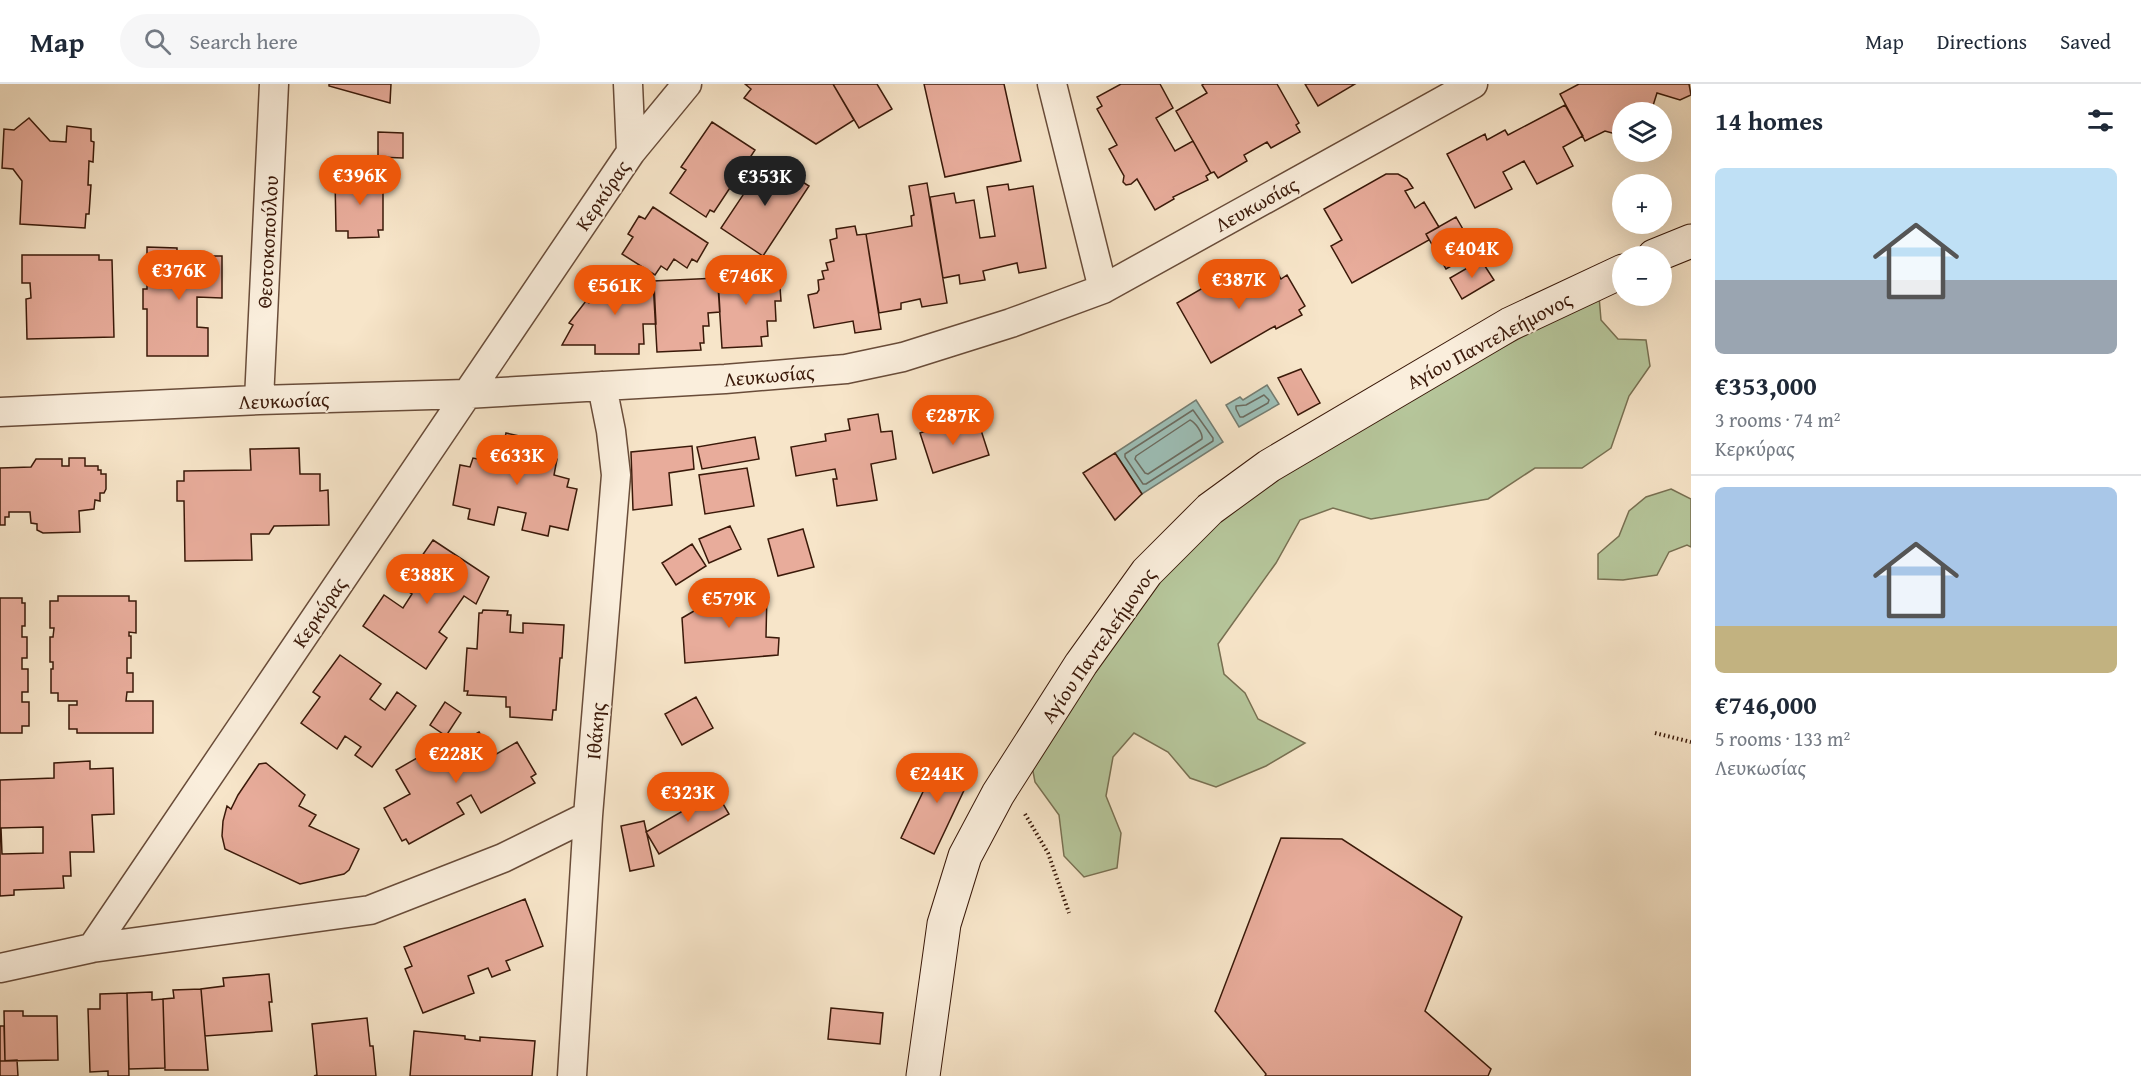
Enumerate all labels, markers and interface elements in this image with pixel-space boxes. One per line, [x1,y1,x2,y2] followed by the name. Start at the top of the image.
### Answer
[120,14,540,68] search box
[30,21,84,62] text: Map
[141,25,174,58] icon: search
[189,25,298,57] text: Search here
[1865,26,1904,57] text: Map
[1937,26,2027,57] text: Directions
[2060,26,2111,57] text: Saved
[1715,101,1823,140] text: 14 homes
[1612,102,1672,306] map controls
[1612,102,1672,162] button: layers
[2084,104,2117,137] icon: filters
[568,153,637,236] street label: Κερκύρας
[318,155,402,206] pin: €396K
[723,156,807,207] pin: €353K
[333,160,387,189] text: €396K
[738,161,792,190] text: €353K
[1209,169,1303,239] street label: Λευκωσίας
[1612,174,1672,234] button: +
[249,175,285,309] street label: Θεοτοκοπούλου
[1862,207,1970,315] icon: home
[1430,228,1514,279] pin: €404K
[1445,233,1499,262] text: €404K
[1612,246,1672,306] button: −
[137,250,221,301] pin: €376K
[152,255,206,284] text: €376K
[704,255,788,306] pin: €746K
[1197,259,1281,310] pin: €387K
[719,260,773,289] text: €746K
[1212,264,1266,293] text: €387K
[573,265,657,316] pin: €561K
[588,270,642,299] text: €561K
[1401,284,1577,396] street label: Αγίου Παντελεήμονος
[722,357,816,393] street label: Λευκωσίας
[1715,366,1817,405] text: €353,000
[238,384,330,416] street label: Λευκωσίας
[911,395,995,446] pin: €287K
[926,400,980,429] text: €287K
[1715,405,1841,434] text: 3 rooms · 74 m²
[1715,434,1795,463] text: Κερκύρας
[475,435,559,486] pin: €633K
[490,440,544,469] text: €633K
[1862,526,1970,634] icon: home
[385,554,469,605] pin: €388K
[400,559,454,588] text: €388K
[1034,561,1163,728] street label: Αγίου Παντελεήμονος
[285,570,354,653] street label: Κερκύρας
[687,578,771,629] pin: €579K
[702,583,756,612] text: €579K
[1715,685,1817,724] text: €746,000
[578,701,612,761] street label: Ιθάκης
[1715,724,1850,753] text: 5 rooms · 133 m²
[414,733,498,784] pin: €228K
[429,738,483,767] text: €228K
[895,753,979,804] pin: €244K
[1715,753,1806,782] text: Λευκωσίας
[910,758,964,787] text: €244K
[646,772,730,823] pin: €323K
[661,777,715,806] text: €323K

